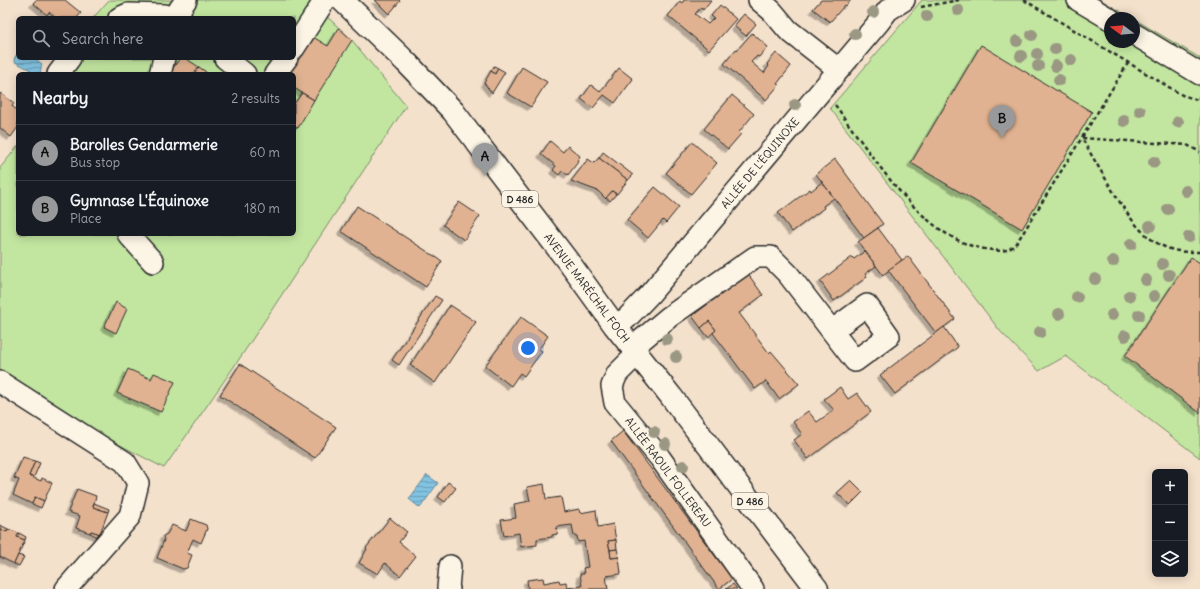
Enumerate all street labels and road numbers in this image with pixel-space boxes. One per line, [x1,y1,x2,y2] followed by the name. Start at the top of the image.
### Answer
[717,114,802,211] street label: ALLÉE DE L'ÉQUINOXE
[502,191,538,207] road number: D 486
[541,230,634,346] street label: AVENUE MARÉCHAL FOCH
[622,414,715,530] street label: ALLÉE RAOUL FOLLEREAU
[732,493,768,509] road number: D 486

